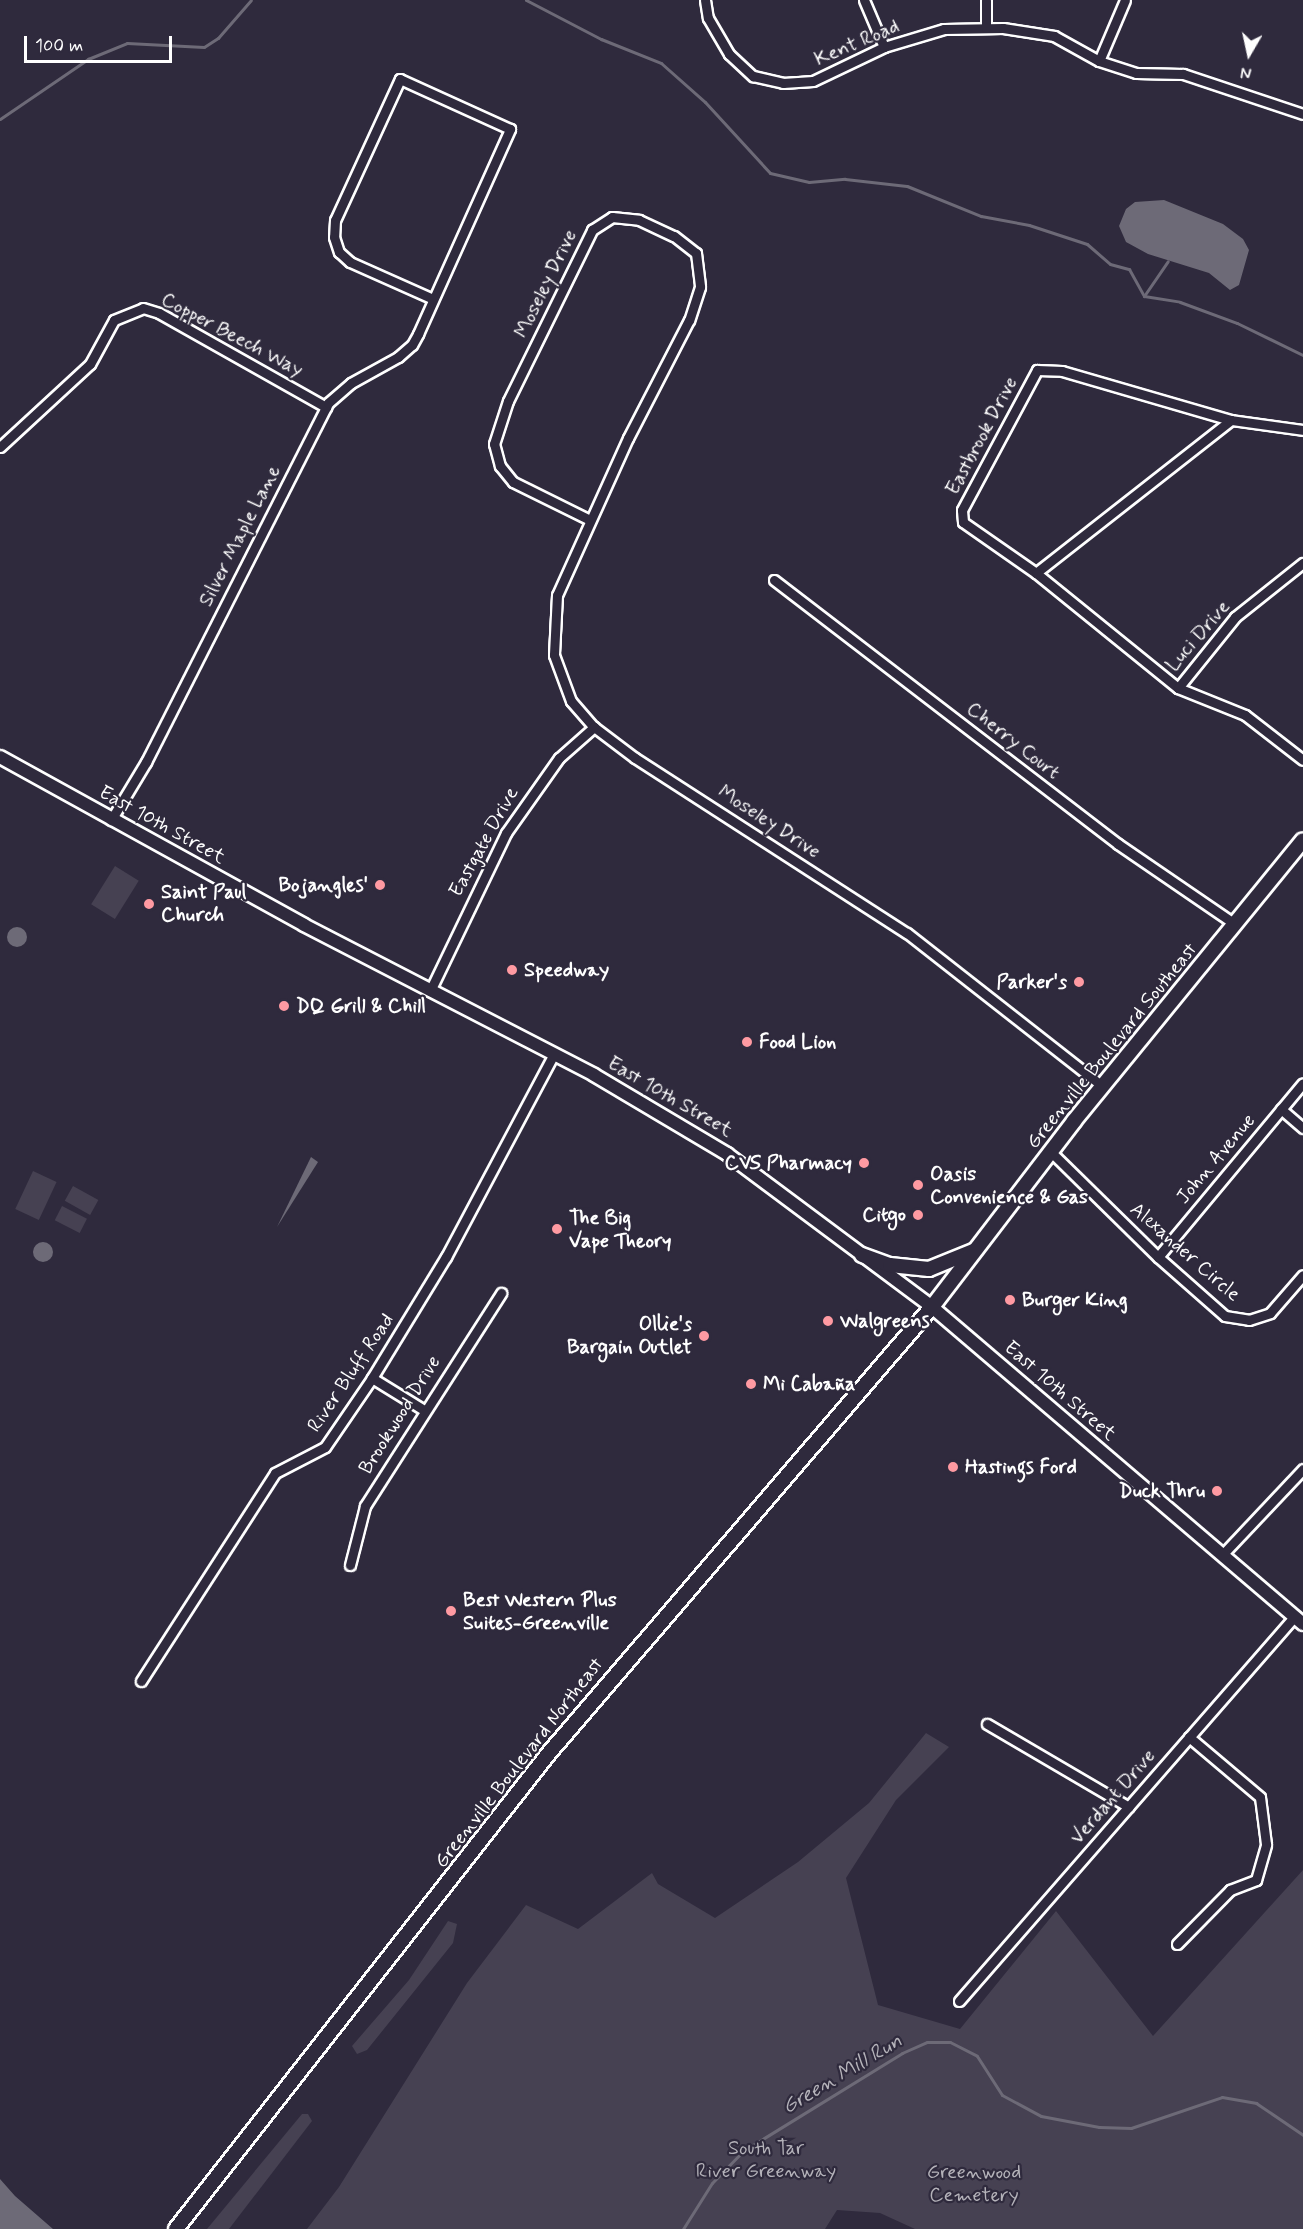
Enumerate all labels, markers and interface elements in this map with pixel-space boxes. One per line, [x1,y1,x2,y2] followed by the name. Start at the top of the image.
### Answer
[811,14,903,72] street label: Kent Road
[27,24,176,62] scale bar
[1219,24,1279,84] north arrow
[35,34,83,58] text: 100 m
[1239,61,1253,83] text: N
[510,226,582,342] street label: Moseley Drive
[157,287,307,383] street label: Copper Beech Way
[941,373,1023,499] street label: Eastbrook Drive
[195,464,285,608] street label: Silver Maple Lane
[1161,596,1235,676] street label: Luci Drive
[960,696,1066,786] street label: Cherry Court
[95,780,229,870] street label: East 10th Street
[714,780,824,864] street label: Moseley Drive
[445,784,523,900] street label: Eastgate Drive
[278,873,368,897] place label: Bojangles'
[373,878,387,892] marker: Bojangles'
[161,880,246,927] place label: Saint Paul Church
[142,897,156,911] marker: Saint Paul Church
[1023,940,1201,1152] street label: Greenville Boulevard Southeast
[524,958,609,982] place label: Speedway
[505,963,519,977] marker: Speedway
[997,970,1067,994] place label: Parker's
[1072,975,1086,989] marker: Parker's
[296,994,426,1018] place label: DQ Grill & Chill
[277,999,291,1013] marker: DQ Grill & Chill
[759,1030,837,1054] place label: Food Lion
[740,1035,754,1049] marker: Food Lion
[603,1051,737,1143] street label: East 10th Street
[1171,1108,1261,1210] street label: John Avenue
[724,1151,852,1175] place label: CVS Pharmacy
[857,1156,871,1170] marker: CVS Pharmacy
[930,1162,1088,1209] place label: Oasis Convenience & Gas
[911,1178,925,1192] marker: Oasis Convenience & Gas
[1125,1198,1245,1306] street label: Alexander Circle
[862,1203,906,1227] place label: Citgo
[569,1206,672,1253] place label: The Big Vape Theory
[911,1208,925,1222] marker: Citgo
[550,1222,564,1236] marker: The Big Vape Theory
[1022,1288,1125,1312] place label: Burger King
[1003,1293,1017,1307] marker: Burger King
[302,1309,400,1437] street label: River Bluff Road
[840,1309,930,1333] place label: Walgreens
[567,1312,692,1359] place label: Ollie's Bargain Outlet
[821,1314,835,1328] marker: Walgreens
[697,1329,711,1343] marker: Ollie's Bargain Outlet
[999,1336,1121,1446] street label: East 10th Street
[354,1351,446,1479] street label: Brookwood Drive
[763,1372,857,1396] place label: Mi Cabaña
[744,1377,758,1391] marker: Mi Cabaña
[965,1455,1077,1479] place label: Hastings Ford
[946,1460,960,1474] marker: Hastings Ford
[1119,1479,1205,1503] place label: Duck Thru
[1210,1484,1224,1498] marker: Duck Thru
[463,1588,614,1635] place label: Best Western Plus Suites-Greenville
[444,1604,458,1618] marker: Best Western Plus Suites-Greenville
[430,1654,608,1872] street label: Greenville Boulevard Northeast
[1066,1745,1160,1849] street label: Verdant Drive
[778,2028,906,2120] water label: Green Mill Run
[696,2136,836,2183] park label: South Tar River Greenway
[927,2160,1021,2207] park label: Greenwood Cemetery

